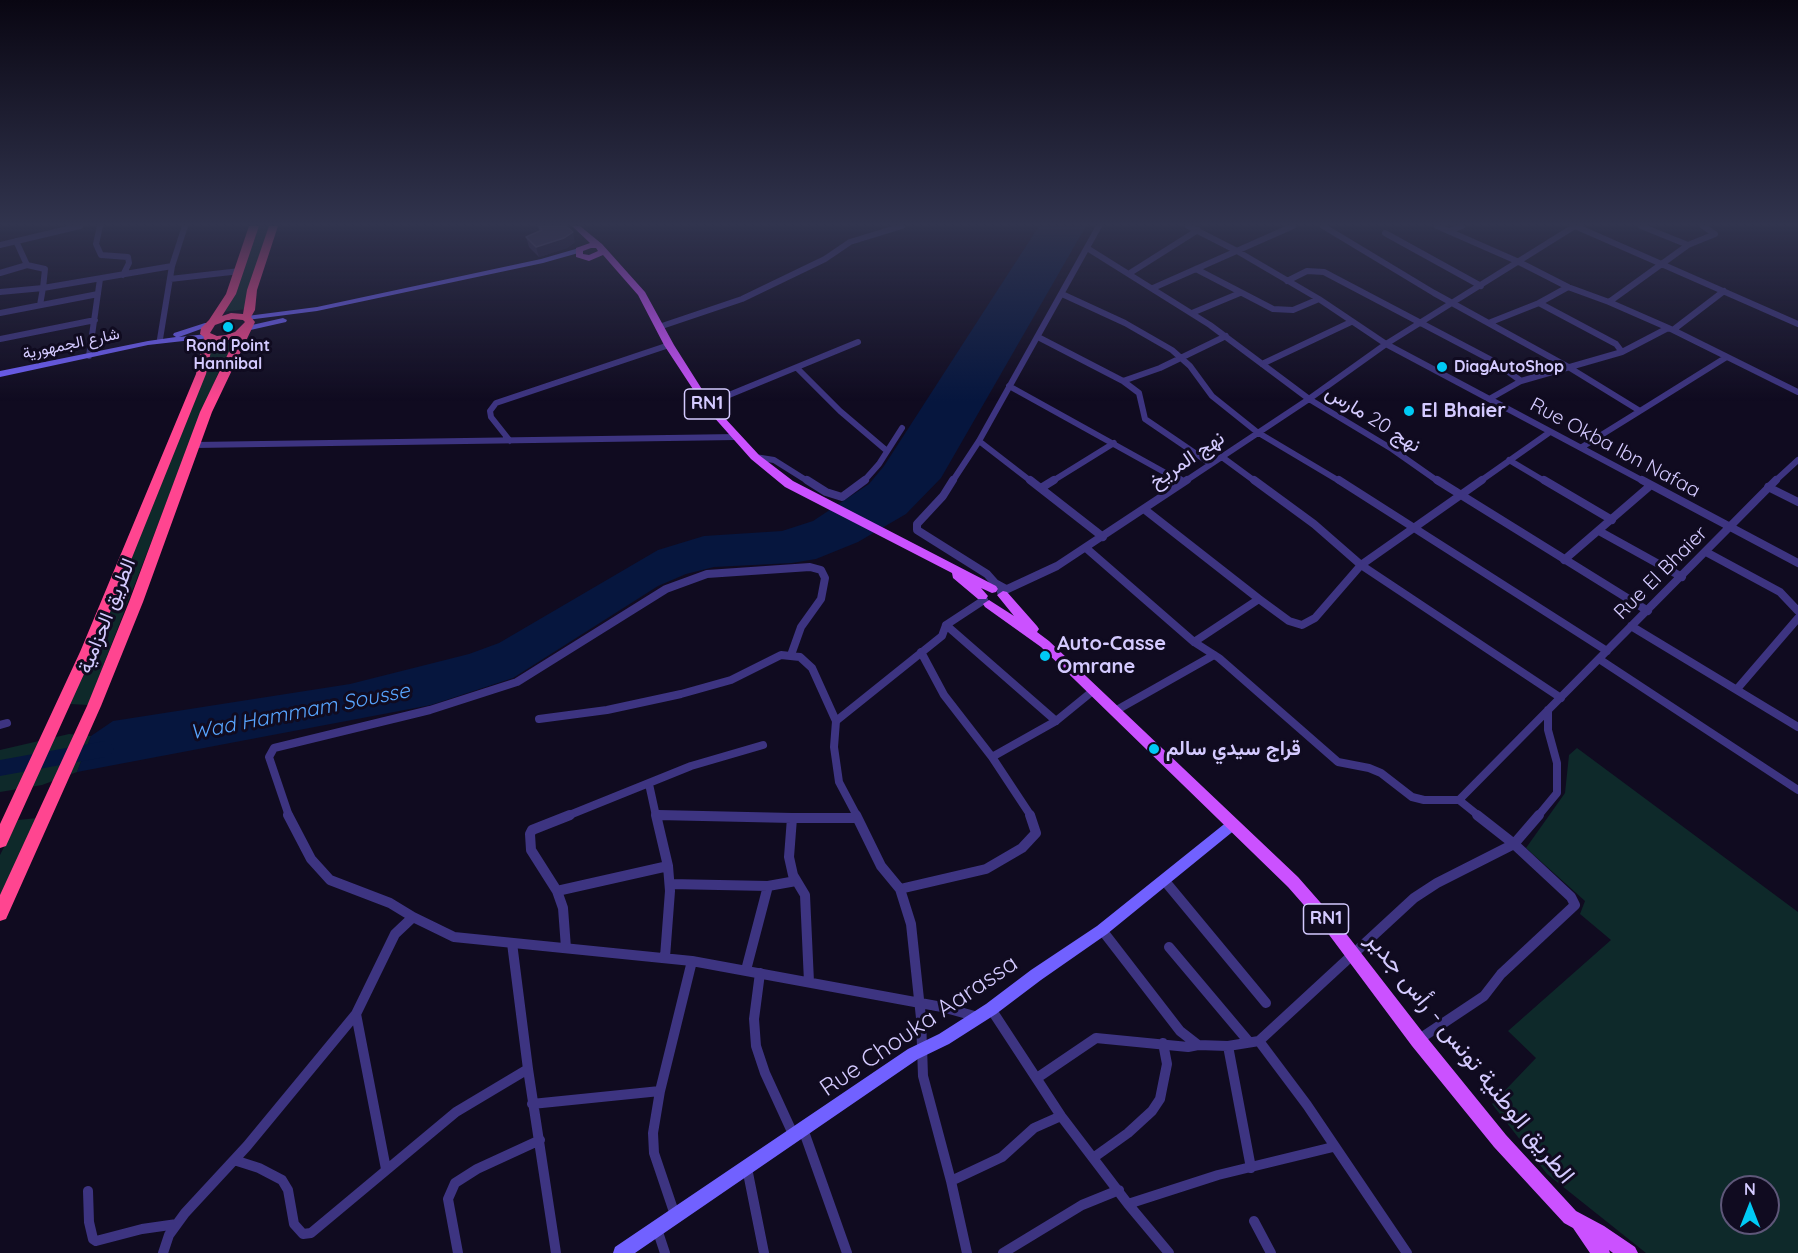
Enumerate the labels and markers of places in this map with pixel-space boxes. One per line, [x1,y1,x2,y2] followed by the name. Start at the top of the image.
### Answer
[221,320,235,334] marker: Rond Point Hannibal
[186,336,270,374] place label: Rond Point Hannibal
[1454,357,1564,377] place label: DiagAutoShop
[1435,360,1449,374] marker: DiagAutoShop
[1421,399,1506,423] place label: El Bhaier
[1402,404,1416,418] marker: El Bhaier
[1057,632,1166,679] place label: Auto-Casse Omrane
[1038,649,1052,663] marker: Auto-Casse Omrane
[1166,737,1301,761] place label: قراج سيدي سالم
[1147,742,1161,756] marker: قراج سيدي سالم

